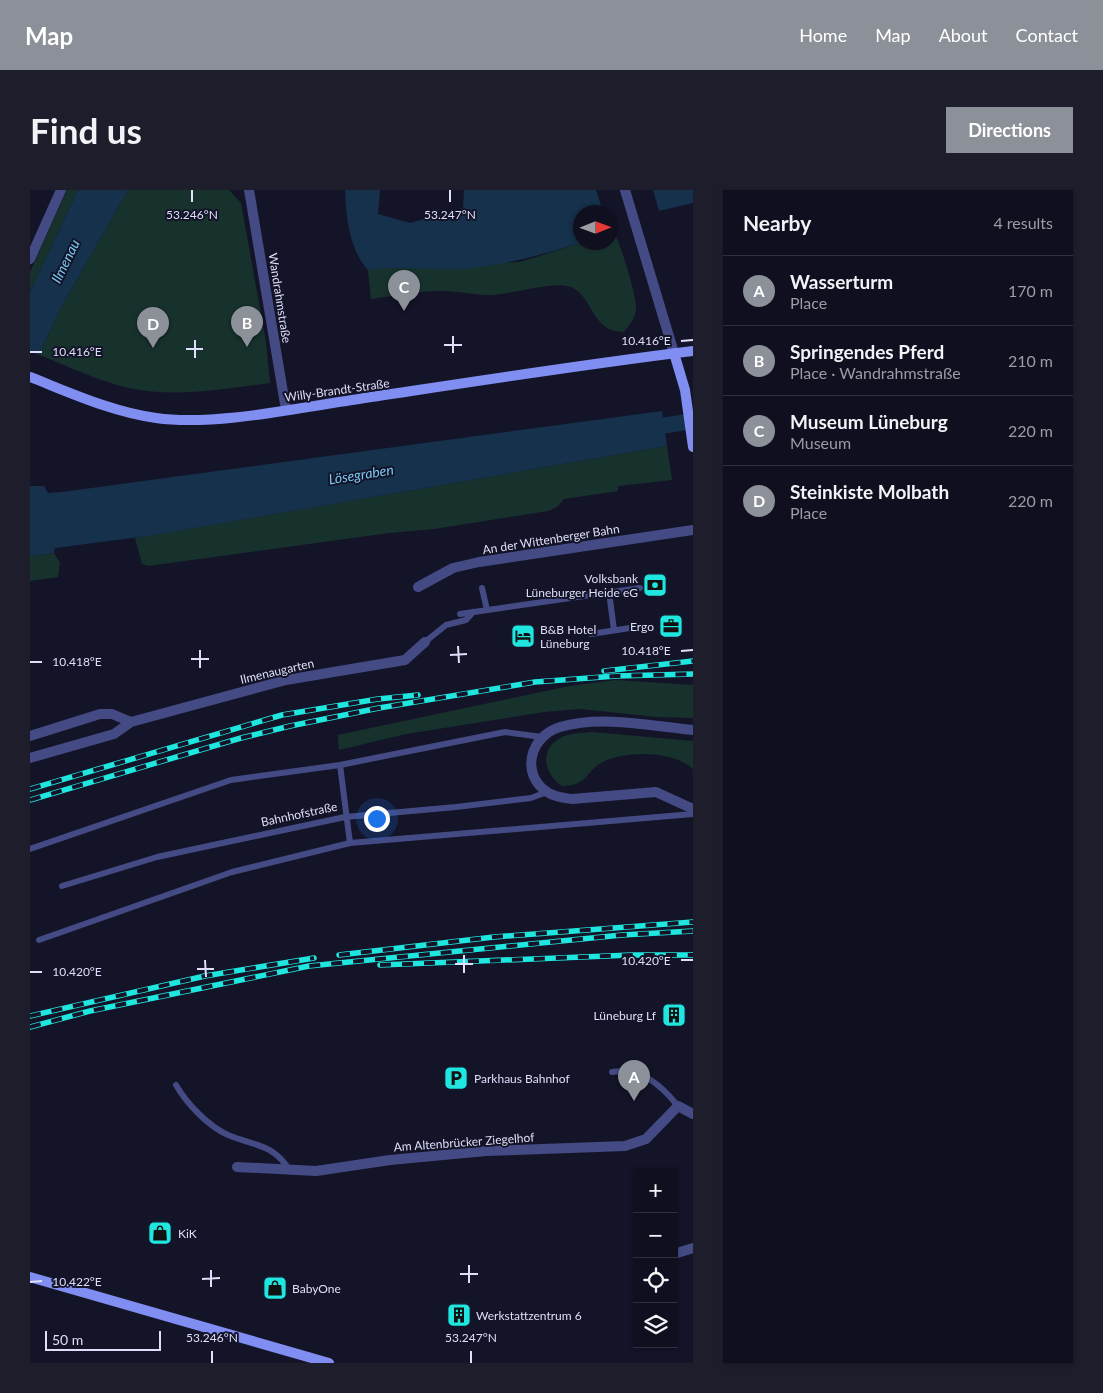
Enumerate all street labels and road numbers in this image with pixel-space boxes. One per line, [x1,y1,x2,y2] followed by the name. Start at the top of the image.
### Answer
[265,252,295,344] street label: Wandrahmstraße
[284,375,390,405] street label: Willy-Brandt-Straße
[481,521,621,557] street label: An der Wittenberger Bahn
[239,655,315,687] street label: Ilmenaugarten
[259,799,339,829] street label: Bahnhofstraße
[393,1130,536,1154] street label: Am Altenbrücker Ziegelhof

